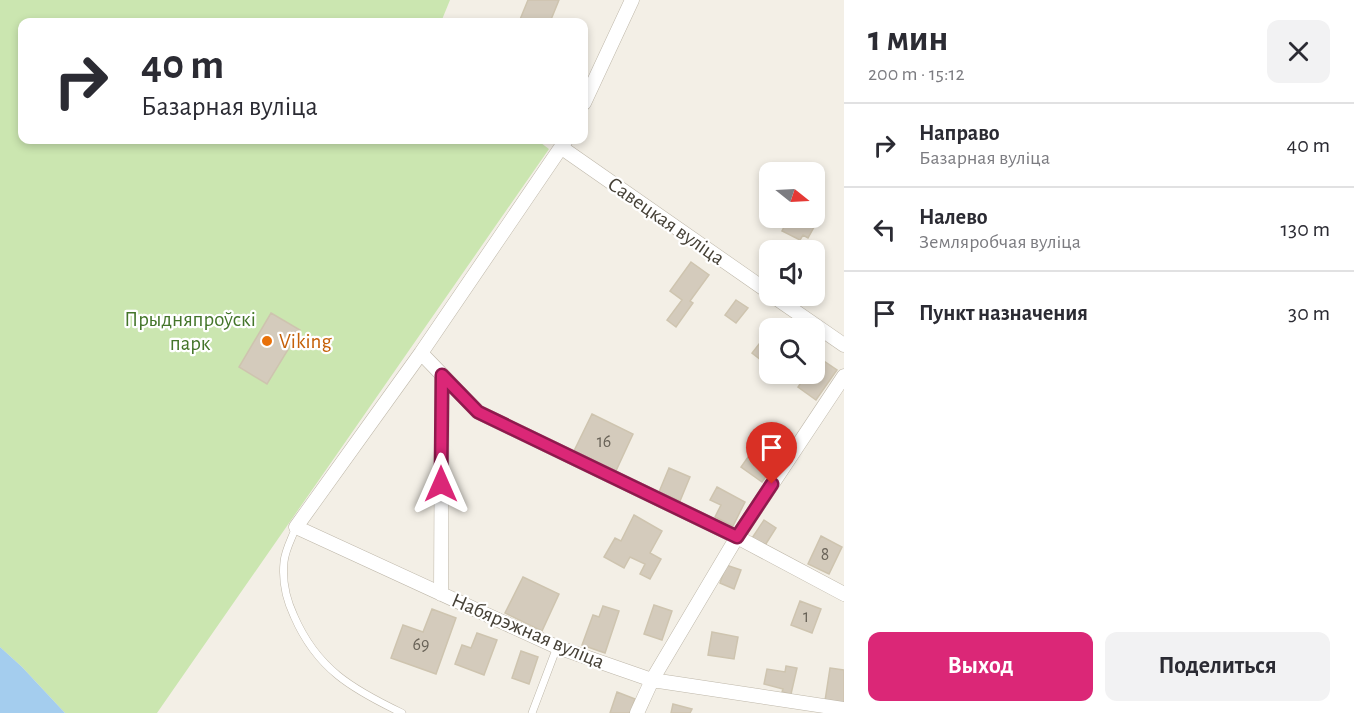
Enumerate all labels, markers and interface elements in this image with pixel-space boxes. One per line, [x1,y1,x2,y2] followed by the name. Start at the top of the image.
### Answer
[1267,20,1330,83] button: close
[868,21,948,57] text: 1 мин
[42,42,120,120] icon: right
[141,44,224,86] text: 40 m
[868,64,965,84] text: 200 m · 15:12
[141,93,318,120] text: Базарная вуліца
[919,122,1000,144] text: Направо
[868,129,901,162] icon: right
[1287,134,1330,156] text: 40 m
[919,148,1050,168] text: Базарная вуліца
[759,162,825,228] north arrow
[759,162,825,384] map controls
[604,173,729,269] street label: Савецкая вуліца
[919,206,988,228] text: Налево
[868,213,901,246] icon: left
[1281,218,1330,240] text: 130 m
[919,232,1081,252] text: Земляробчая вуліца
[759,240,825,306] button: sound
[868,297,901,330] icon: arrive
[919,302,1088,324] text: Пункт назначения
[1288,302,1330,324] text: 30 m
[124,309,256,354] park label: Прыдняпроўскі парк
[759,318,825,384] button: search
[279,331,332,352] place label: Viking
[260,334,274,348] marker: Viking
[746,422,797,484] pin
[755,431,788,464] icon: arrive
[597,433,611,451] house number: 16
[409,452,473,516] position arrow
[821,546,829,564] house number: 8
[448,589,608,673] street label: Набярэжная вуліца
[803,608,809,626] house number: 1
[868,632,1093,701] button: Выход
[1105,632,1330,701] button: Поделиться
[413,636,429,654] house number: 69

